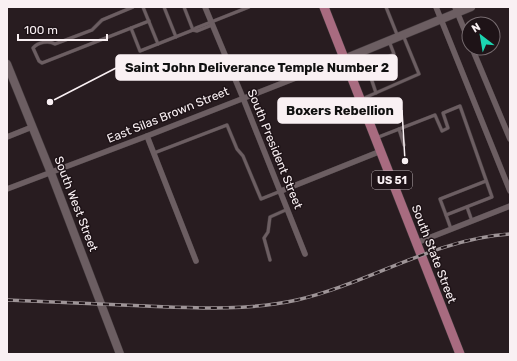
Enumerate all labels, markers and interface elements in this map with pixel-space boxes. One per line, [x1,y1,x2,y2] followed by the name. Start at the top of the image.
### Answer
[18,16,107,42] scale bar
[461,16,501,56] north arrow
[469,20,483,35] text: N
[24,23,58,37] text: 100 m
[116,55,397,80] callout: Saint John Deliverance Temple Number 2
[125,60,389,75] text: Saint John Deliverance Temple Number 2
[105,84,231,146] street label: East Silas Brown Street
[245,87,306,211] street label: South President Street
[278,98,402,123] callout: Boxers Rebellion
[286,103,394,118] text: Boxers Rebellion
[51,154,101,254] street label: South West Street
[372,171,412,189] road number: US 51
[409,203,459,305] street label: South State Street

